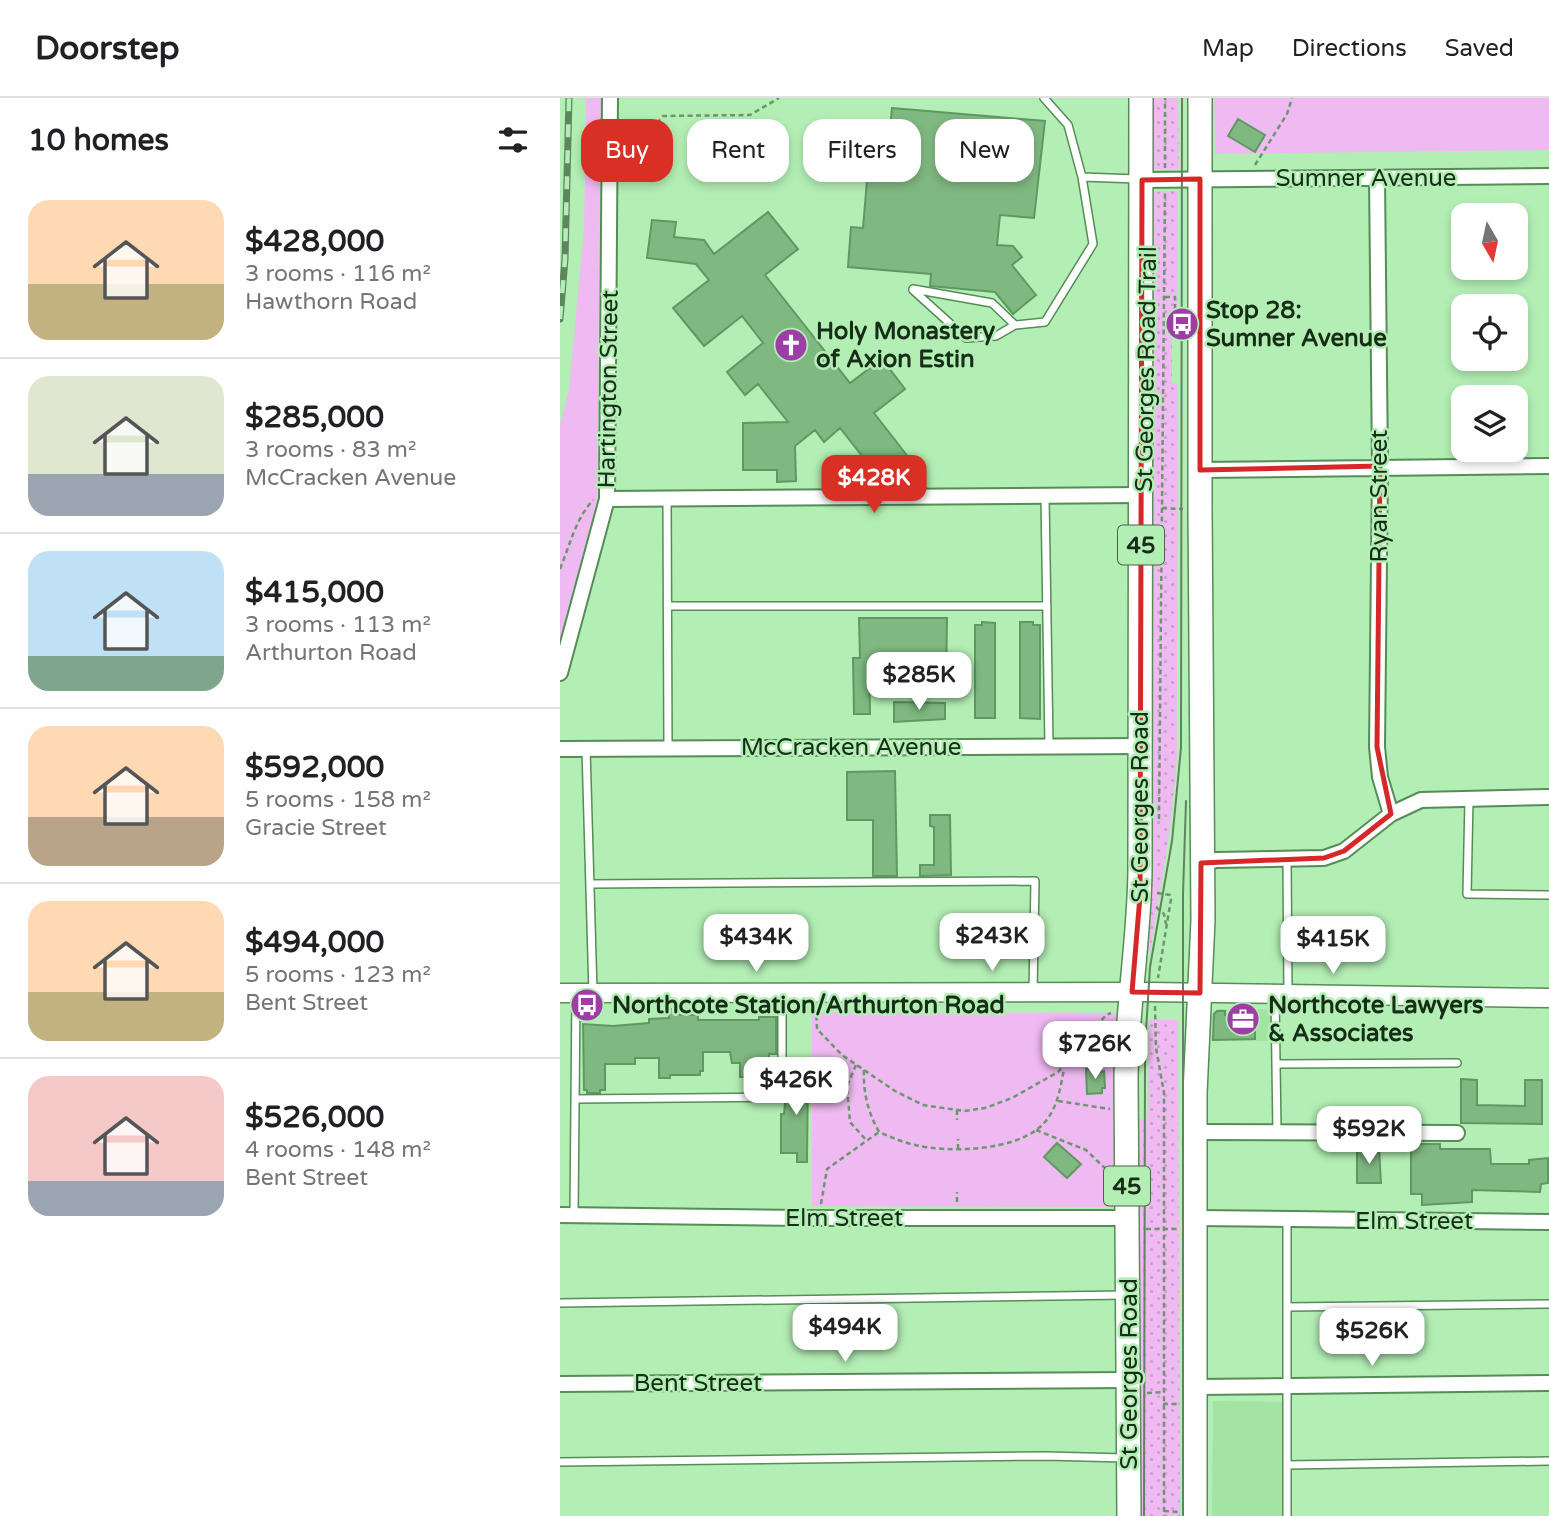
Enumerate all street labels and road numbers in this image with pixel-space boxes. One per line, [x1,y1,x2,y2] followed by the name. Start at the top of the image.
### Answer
[1276,164,1456,193] street label: Sumner Avenue
[1130,246,1163,492] street label: St Georges Road Trail
[592,289,625,489] street label: Hartington Street
[1365,430,1394,562] street label: Ryan Street
[1118,526,1164,564] road number: 45
[1126,711,1155,903] street label: St Georges Road
[741,733,961,762] street label: McCracken Avenue
[1104,1166,1150,1205] road number: 45
[785,1204,903,1233] street label: Elm Street
[1355,1207,1473,1236] street label: Elm Street
[1115,1278,1144,1470] street label: St Georges Road
[634,1369,762,1398] street label: Bent Street

